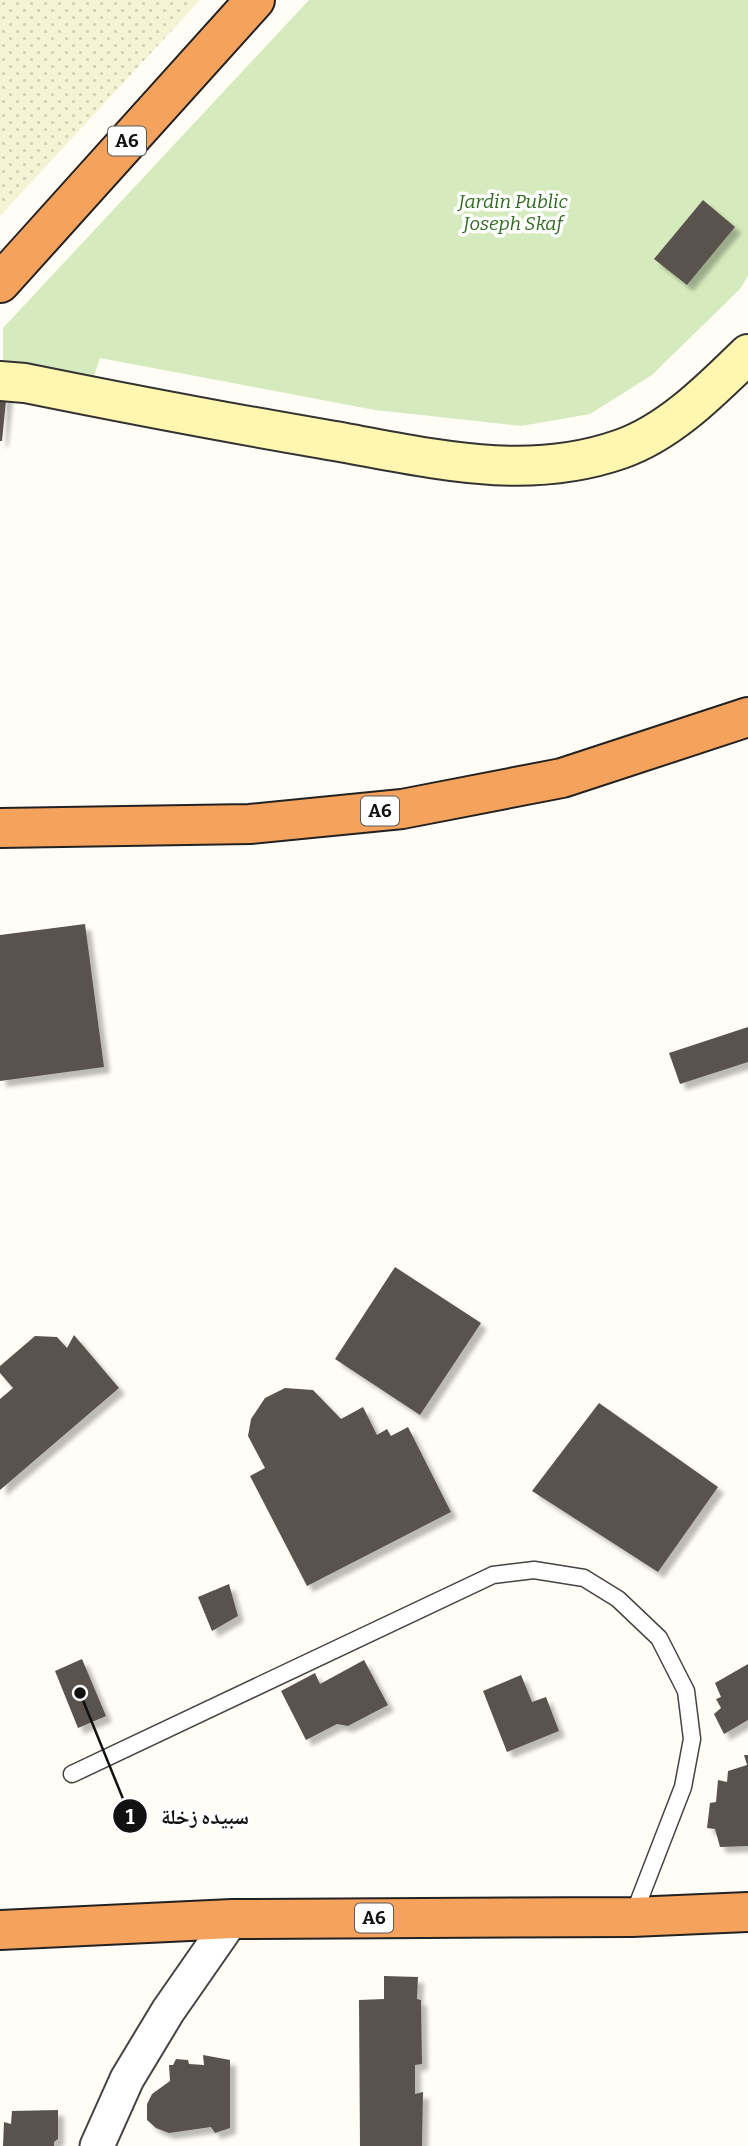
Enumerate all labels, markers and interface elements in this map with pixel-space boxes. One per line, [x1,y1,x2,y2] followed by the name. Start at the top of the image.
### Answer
[108,126,146,156] road number: A6
[456,190,568,235] park label: Jardin Public Joseph Skaf
[361,796,399,826] road number: A6
[112,1795,263,1837] callout: سبيده زخلة
[125,1804,135,1830] text: 1
[161,1804,249,1830] text: سبيده زخلة
[355,1904,393,1932] road number: A6

